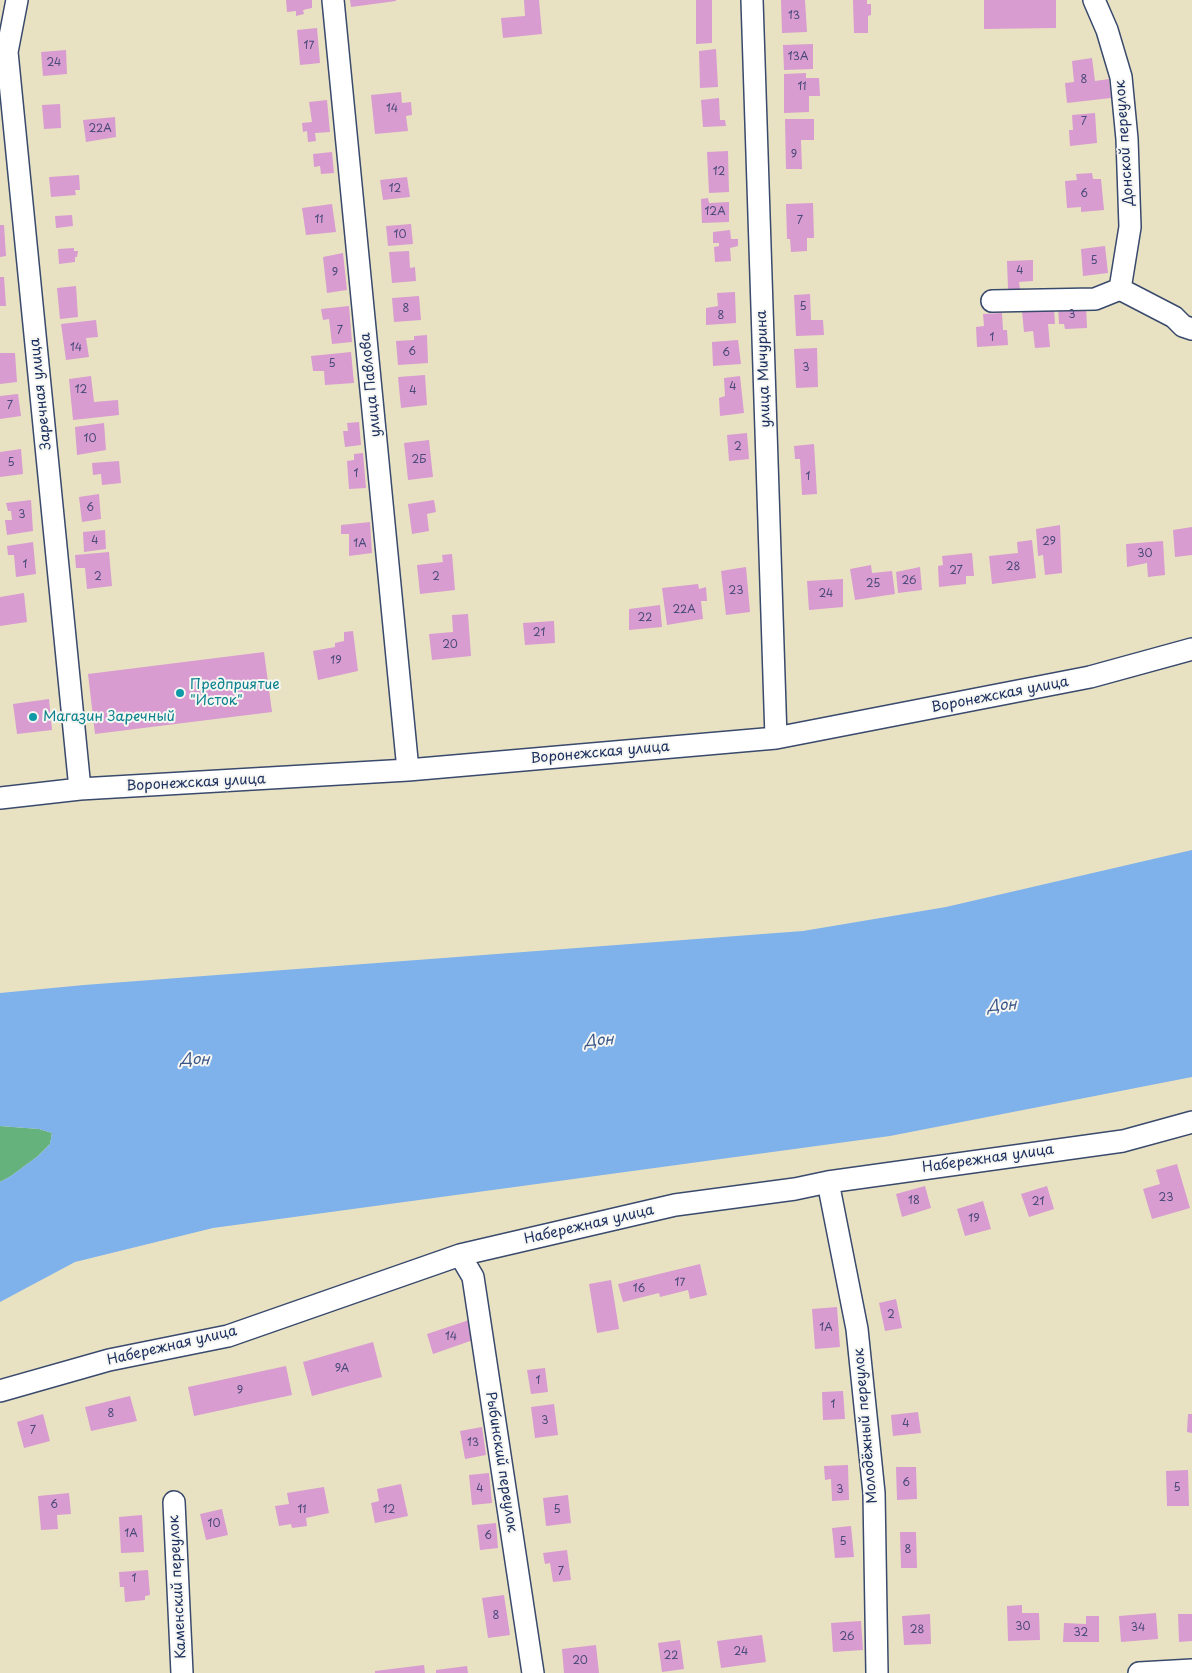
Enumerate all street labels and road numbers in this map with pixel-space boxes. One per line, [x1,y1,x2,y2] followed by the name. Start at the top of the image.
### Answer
[1112,80,1138,206] street label: Донской переулок
[754,310,774,428] street label: улица Мичурина
[357,332,385,438] street label: улица Павлова
[27,337,55,451] street label: Заречная улица
[930,673,1070,717] street label: Воронежская улица
[530,739,670,767] street label: Воронежская улица
[126,771,266,795] street label: Воронежская улица
[921,1141,1055,1177] street label: Набережная улица
[522,1202,656,1248] street label: Набережная улица
[105,1323,239,1369] street label: Набережная улица
[851,1348,881,1504] street label: Молодёжный переулок
[482,1391,520,1533] street label: Рыбинский переулок
[166,1515,190,1659] street label: Каменский переулок

